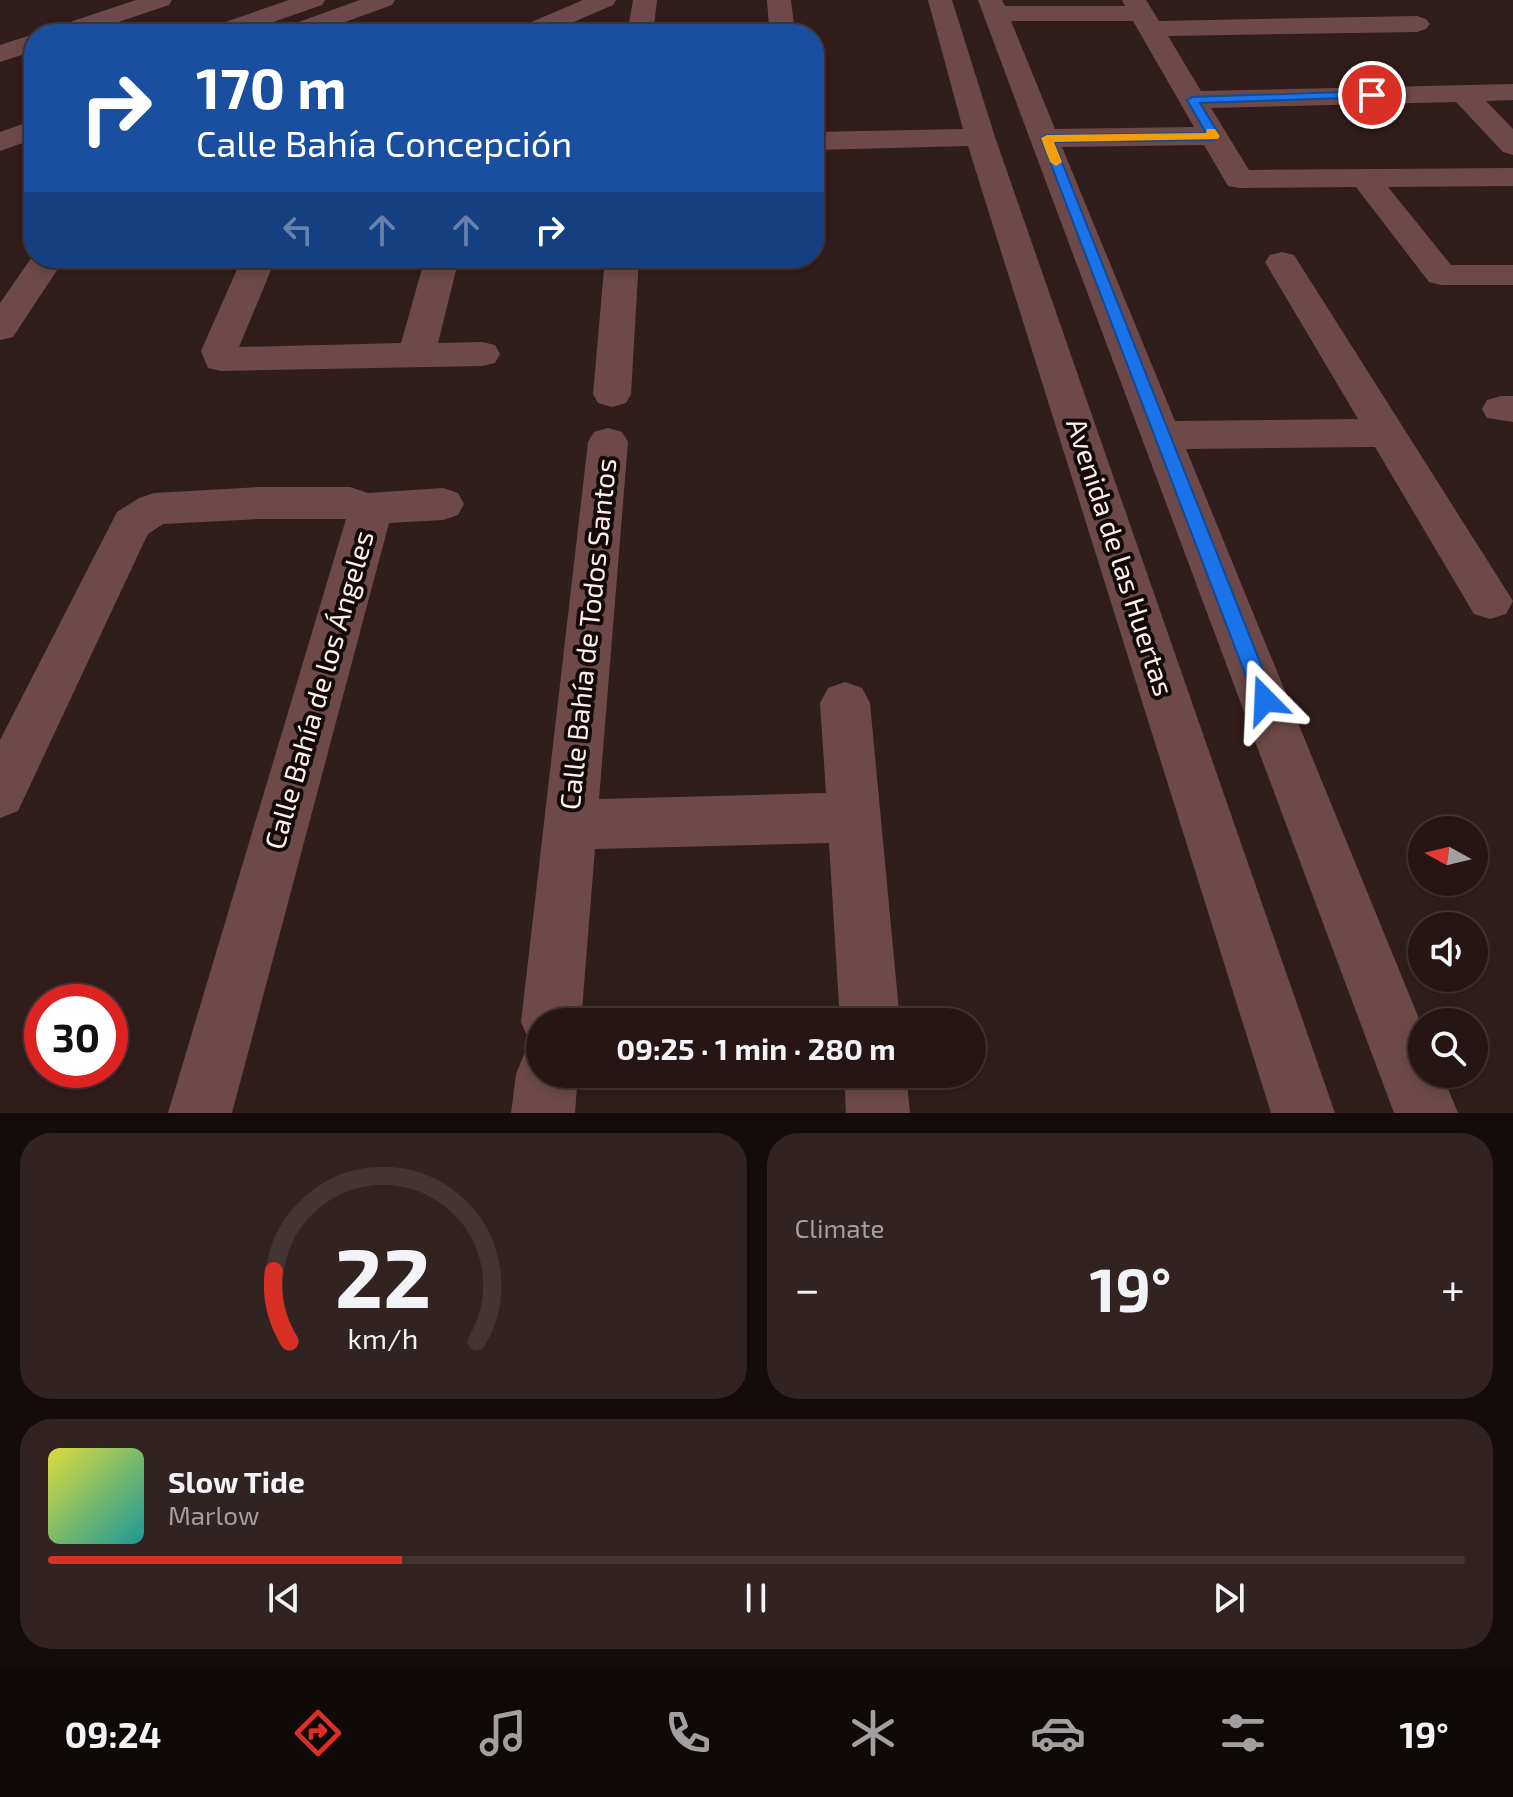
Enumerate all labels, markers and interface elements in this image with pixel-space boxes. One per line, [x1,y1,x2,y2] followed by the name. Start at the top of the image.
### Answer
[196,53,347,120] text: 170 m
[64,56,168,160] icon: right
[1338,61,1406,129] pin
[1350,73,1394,117] icon: arrive
[196,121,572,164] text: Calle Bahía Concepción
[276,208,320,252] icon: left
[360,208,404,252] icon: ahead
[444,208,488,252] icon: ahead
[528,208,572,252] icon: right
[1060,413,1182,700] street label: Avenida de las Huertas
[552,457,622,811] street label: Calle Bahía de Todos Santos
[256,526,380,853] street label: Calle Bahía de los Ángeles
[1223,658,1307,742] position arrow
[1408,816,1488,896] north arrow
[1408,816,1488,1088] map controls
[1408,912,1488,992] button: sound
[24,984,128,1088] speed limit sign: 30
[1408,1008,1488,1088] button: search
[616,1030,896,1066] text: 09:25 · 1 min · 280 m
[795,1212,884,1243] text: Climate
[335,1225,432,1325] text: 22
[1090,1252,1171,1324] text: 19°
[795,1261,820,1314] text: −
[1441,1261,1465,1314] text: +
[348,1320,419,1355] text: km/h
[168,1463,305,1499] text: Slow Tide
[168,1499,259,1530] text: Marlow
[262,1576,306,1620] icon: previous
[734,1576,778,1620] icon: pause
[1207,1576,1251,1620] icon: next
[290,1705,346,1761] icon: directions
[475,1705,531,1761] icon: music
[660,1705,716,1761] icon: phone
[845,1705,901,1761] icon: climate
[1030,1705,1086,1761] icon: car
[1215,1705,1271,1761] icon: filters
[64,1712,161,1755] text: 09:24
[1399,1712,1449,1755] text: 19°

